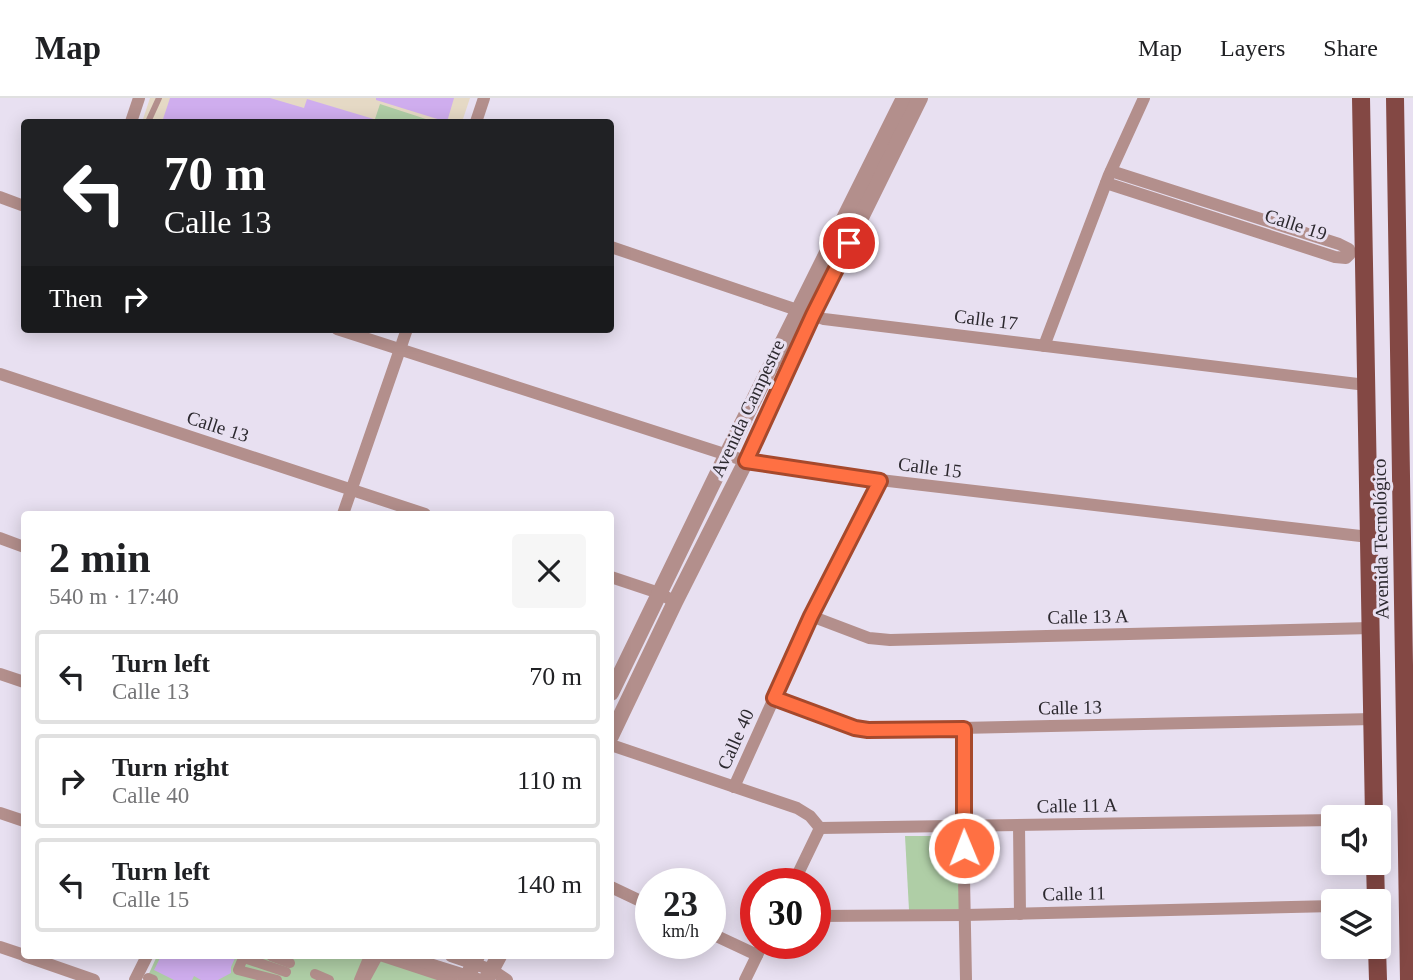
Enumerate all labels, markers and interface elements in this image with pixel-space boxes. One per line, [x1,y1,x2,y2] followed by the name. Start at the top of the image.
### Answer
[35,30,101,66] text: Map
[1138,35,1182,61] text: Map
[1220,35,1285,61] text: Layers
[1323,35,1378,61] text: Share
[164,146,266,201] text: 70 m
[49,147,140,238] icon: left
[164,204,272,240] text: Calle 13
[1262,205,1329,244] street label: Calle 19
[819,213,879,273] pin
[830,224,868,262] icon: arrive
[116,280,154,318] icon: right
[49,284,102,313] text: Then
[953,305,1019,334] street label: Calle 17
[706,336,788,480] street label: Avenida Campestre
[184,407,251,446] street label: Calle 13
[897,453,963,482] street label: Calle 15
[1369,458,1392,620] street label: Avenida Tecnológico
[512,534,586,608] button: close
[49,535,151,581] text: 2 min
[49,584,179,609] text: 540 m · 17:40
[1047,605,1129,628] street label: Calle 13 A
[112,649,210,678] text: Turn left
[53,658,91,696] icon: left
[529,662,582,691] text: 70 m
[112,679,189,704] text: Calle 13
[1038,696,1102,719] street label: Calle 13
[713,706,758,773] street label: Calle 40
[112,753,229,782] text: Turn right
[53,762,91,800] icon: right
[517,766,582,795] text: 110 m
[112,783,189,808] text: Calle 40
[1037,794,1118,817] street label: Calle 11 A
[1321,805,1391,959] map controls
[1321,805,1391,875] button: sound
[927,811,1001,885] position arrow
[112,857,210,886] text: Turn left
[53,866,91,904] icon: left
[740,868,831,959] speed limit sign: 30
[516,870,582,899] text: 140 m
[1042,882,1106,905] street label: Calle 11
[663,885,698,924] text: 23
[112,887,189,912] text: Calle 15
[1321,889,1391,959] button: layers
[662,921,699,941] text: km/h

